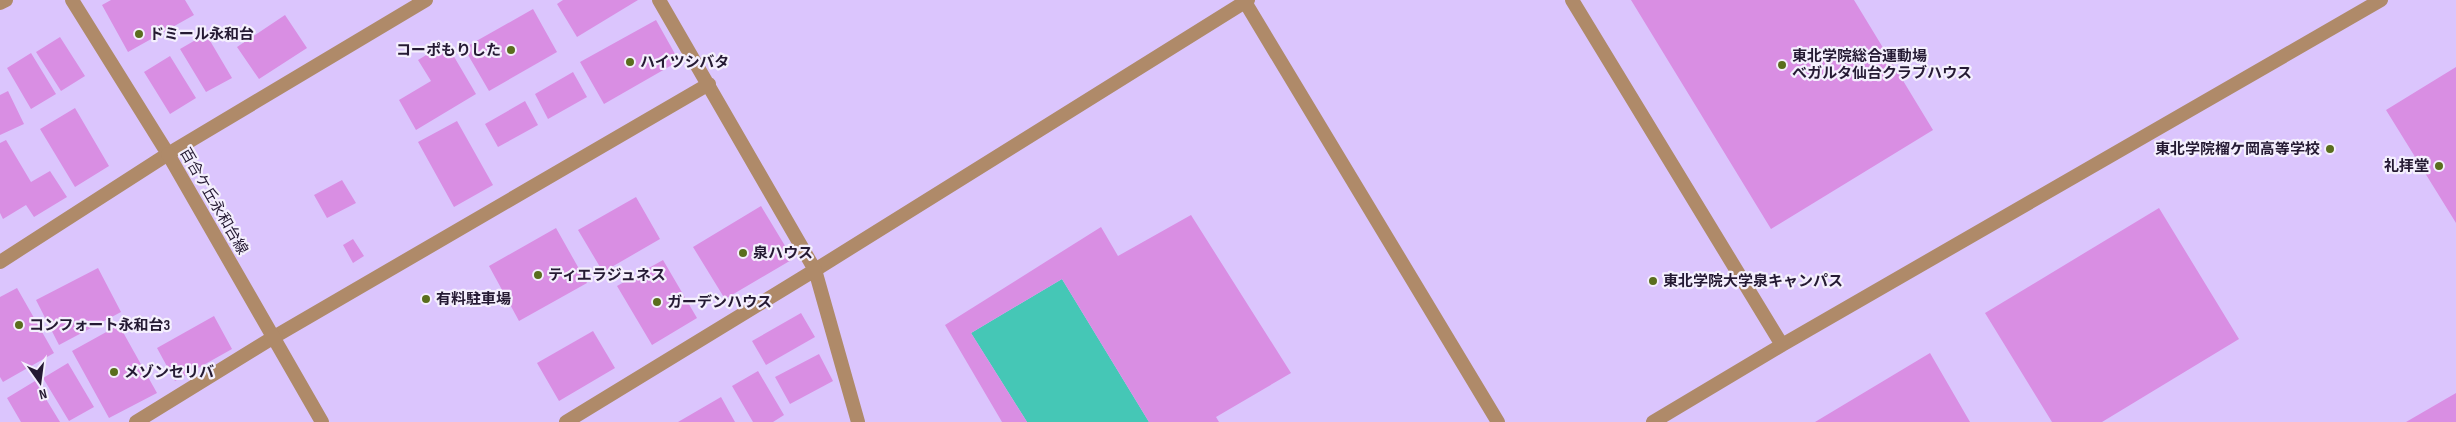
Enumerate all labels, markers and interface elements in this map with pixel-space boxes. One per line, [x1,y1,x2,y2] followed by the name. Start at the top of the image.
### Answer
[149,25,254,44] place label: ドミール永和台
[133,28,145,40] marker: ドミール永和台
[396,41,501,60] place label: コーポもりした
[505,44,517,56] marker: コーポもりした
[1792,47,1972,83] place label: 東北学院総合運動場 べガルタ仙台クラブハウス
[640,53,729,72] place label: ハイツシバタ
[624,56,636,68] marker: ハイツシバタ
[1776,59,1788,71] marker: 東北学院総合運動場 べガルタ仙台クラブハウス
[2155,140,2320,159] place label: 東北学院榴ケ岡高等学校
[2324,143,2336,155] marker: 東北学院榴ケ岡高等学校
[175,145,252,258] street label: 百合ケ丘永和台線
[2384,157,2429,176] place label: 礼拝堂
[2433,160,2445,172] marker: 礼拝堂
[753,244,813,263] place label: 泉ハウス
[737,247,749,259] marker: 泉ハウス
[548,266,666,285] place label: ティエラジュネス
[532,269,544,281] marker: ティエラジュネス
[1663,272,1843,291] place label: 東北学院大学泉キャンパス
[1647,275,1659,287] marker: 東北学院大学泉キャンパス
[436,290,511,309] place label: 有料駐車場
[420,293,432,305] marker: 有料駐車場
[667,293,772,312] place label: ガーデンハウス
[651,296,663,308] marker: ガーデンハウス
[29,316,171,335] place label: コンフォート永和台3
[13,319,25,331] marker: コンフォート永和台3
[15,357,65,407] north arrow
[124,363,214,382] place label: メゾンセリバ
[108,366,120,378] marker: メゾンセリバ
[37,385,49,403] text: N

